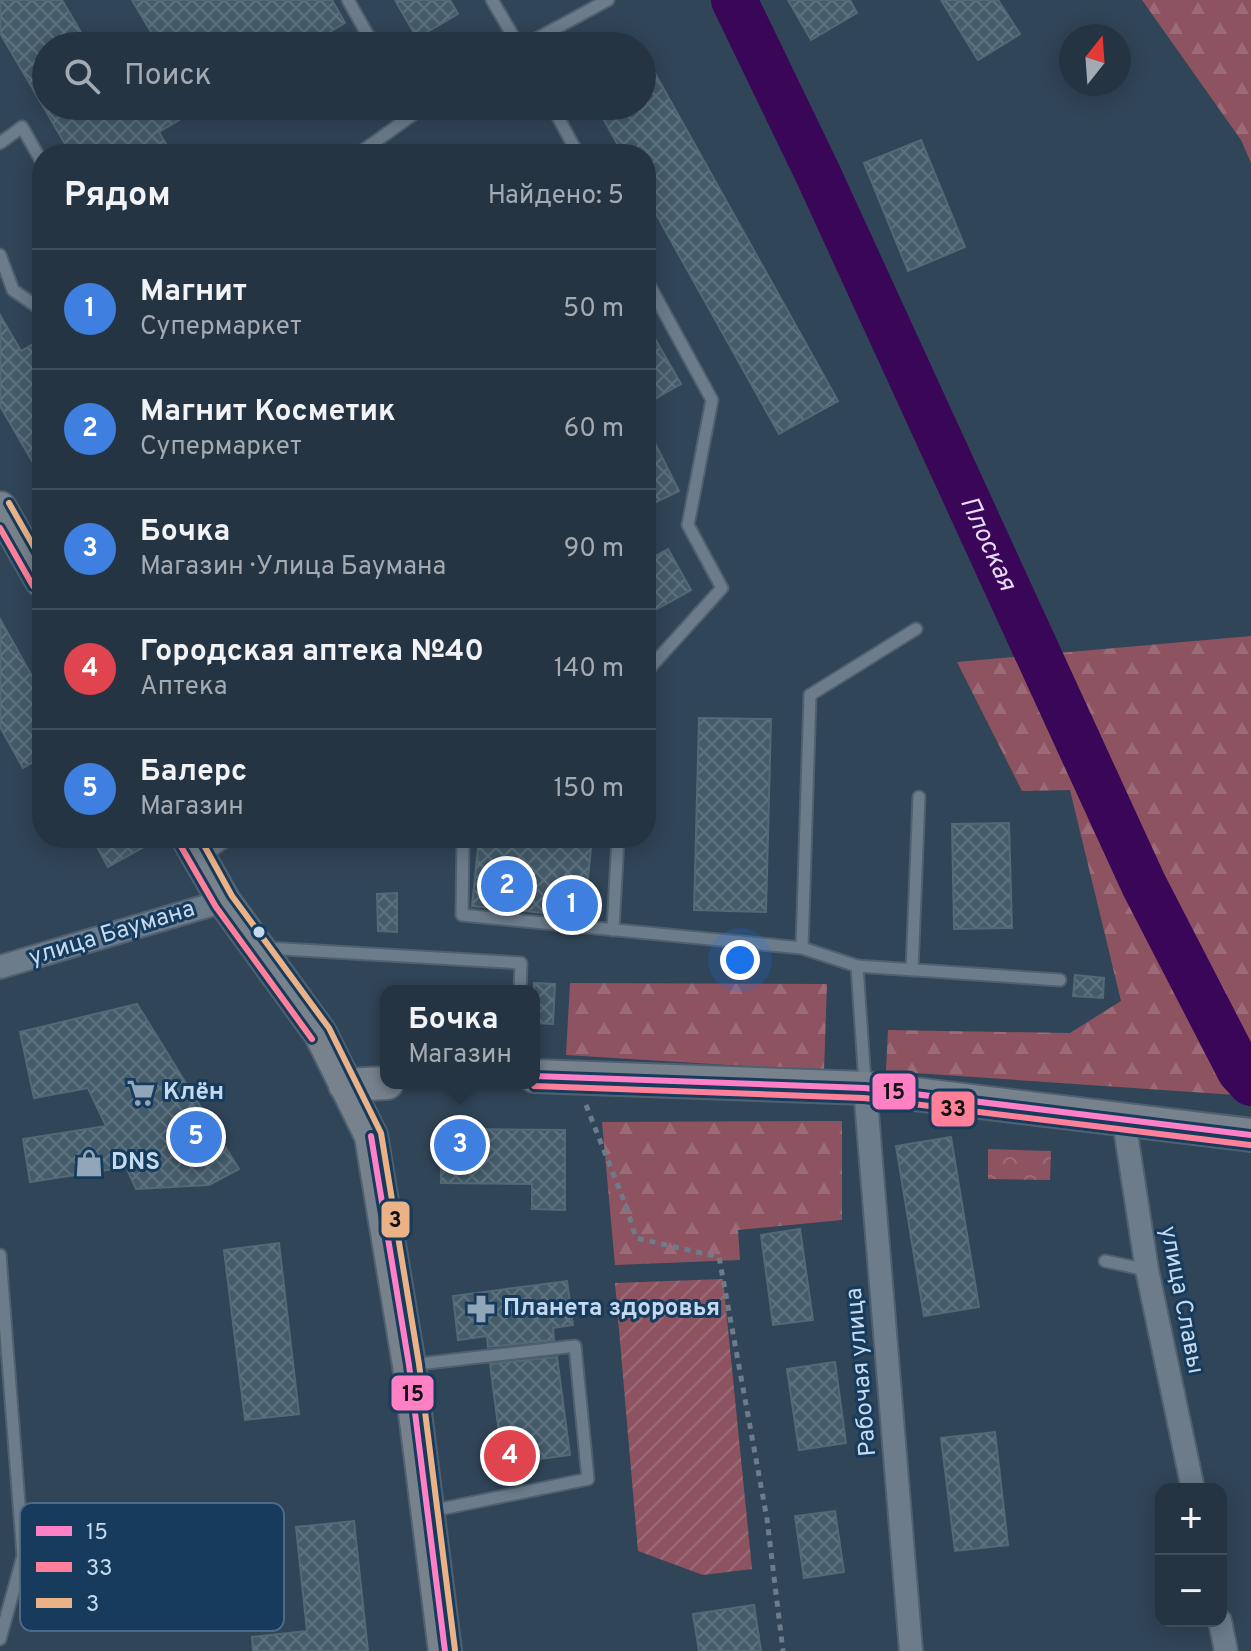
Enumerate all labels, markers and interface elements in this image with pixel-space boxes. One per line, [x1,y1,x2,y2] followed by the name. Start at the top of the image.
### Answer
[1059,24,1131,96] north arrow
[32,32,656,120] search box
[60,54,104,98] icon: search
[124,58,212,95] text: Поиск
[64,175,171,218] text: Рядом
[488,180,624,213] text: Найдено: 5
[140,274,247,311] text: Магнит
[85,293,95,326] text: 1
[563,293,624,326] text: 50 m
[140,311,302,344] text: Супермаркет
[140,394,396,431] text: Магнит Косметик
[82,413,98,446] text: 2
[564,413,624,446] text: 60 m
[140,431,302,464] text: Супермаркет
[952,491,1024,597] water label: Плоская
[140,514,230,551] text: Бочка
[82,533,98,566] text: 3
[564,533,624,566] text: 90 m
[140,551,446,584] text: Магазин · Улица Баумана
[140,634,484,671] text: Городская аптека №40
[82,653,98,686] text: 4
[554,653,624,686] text: 140 m
[140,671,228,704] text: Аптека
[140,754,247,791] text: Балерс
[82,773,98,806] text: 5
[553,773,624,806] text: 150 m
[140,791,244,824] text: Магазин
[481,856,533,916] pin: 2
[546,875,598,935] pin: 1
[25,894,199,974] street label: улица Баумана
[251,924,267,940] unlabelled marker
[720,940,760,980] your location
[380,985,540,1089] popup
[408,1002,498,1039] text: Бочка
[408,1039,512,1072] text: Магазин
[871,1072,917,1111] line badge: 15
[126,1078,156,1108] supermarket icon: Клён
[163,1078,224,1108] place label: Клён
[883,1080,905,1107] text: 15
[930,1090,976,1128] line badge: 33
[940,1097,966,1124] text: 33
[170,1107,222,1167] pin: 5
[434,1115,486,1175] pin: 3
[74,1148,104,1178] shop icon: DNS
[111,1148,160,1178] place label: DNS
[380,1200,411,1239] line badge: 3
[388,1208,402,1235] text: 3
[1152,1224,1210,1376] street label: улица Славы
[840,1286,884,1458] street label: Рабочая улица
[466,1294,496,1324] pharmacy icon: Планета здоровья
[503,1294,720,1324] place label: Планета здоровья
[390,1374,435,1412] line badge: 15
[402,1382,424,1409] text: 15
[484,1426,536,1486] pin: 4
[1155,1483,1227,1627] map controls
[1155,1483,1227,1555] button: +
[20,1503,284,1631] legend
[86,1520,108,1547] text: 15
[1155,1555,1227,1627] button: −
[86,1556,113,1583] text: 33
[86,1592,99,1619] text: 3

